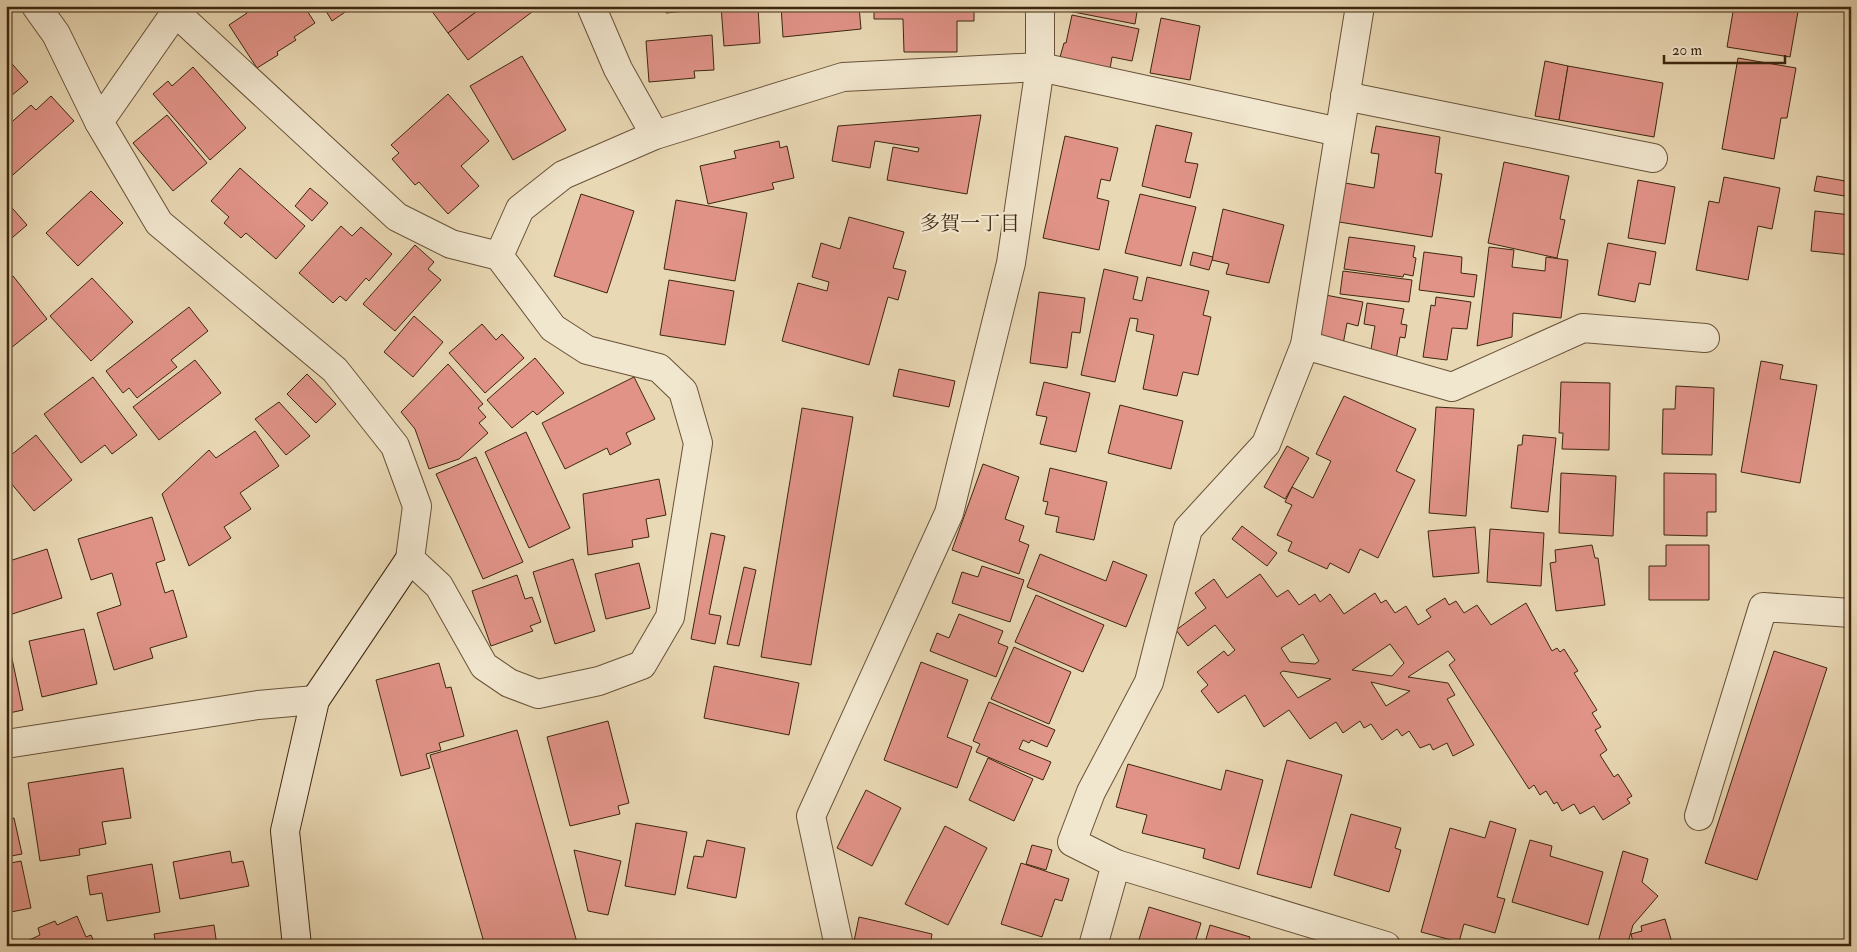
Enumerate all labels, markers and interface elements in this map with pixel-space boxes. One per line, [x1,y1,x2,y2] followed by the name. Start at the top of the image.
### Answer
[1664,32,1786,64] scale bar
[1672,41,1702,60] text: 20 m
[920,211,1020,236] district label: 多賀一丁目

